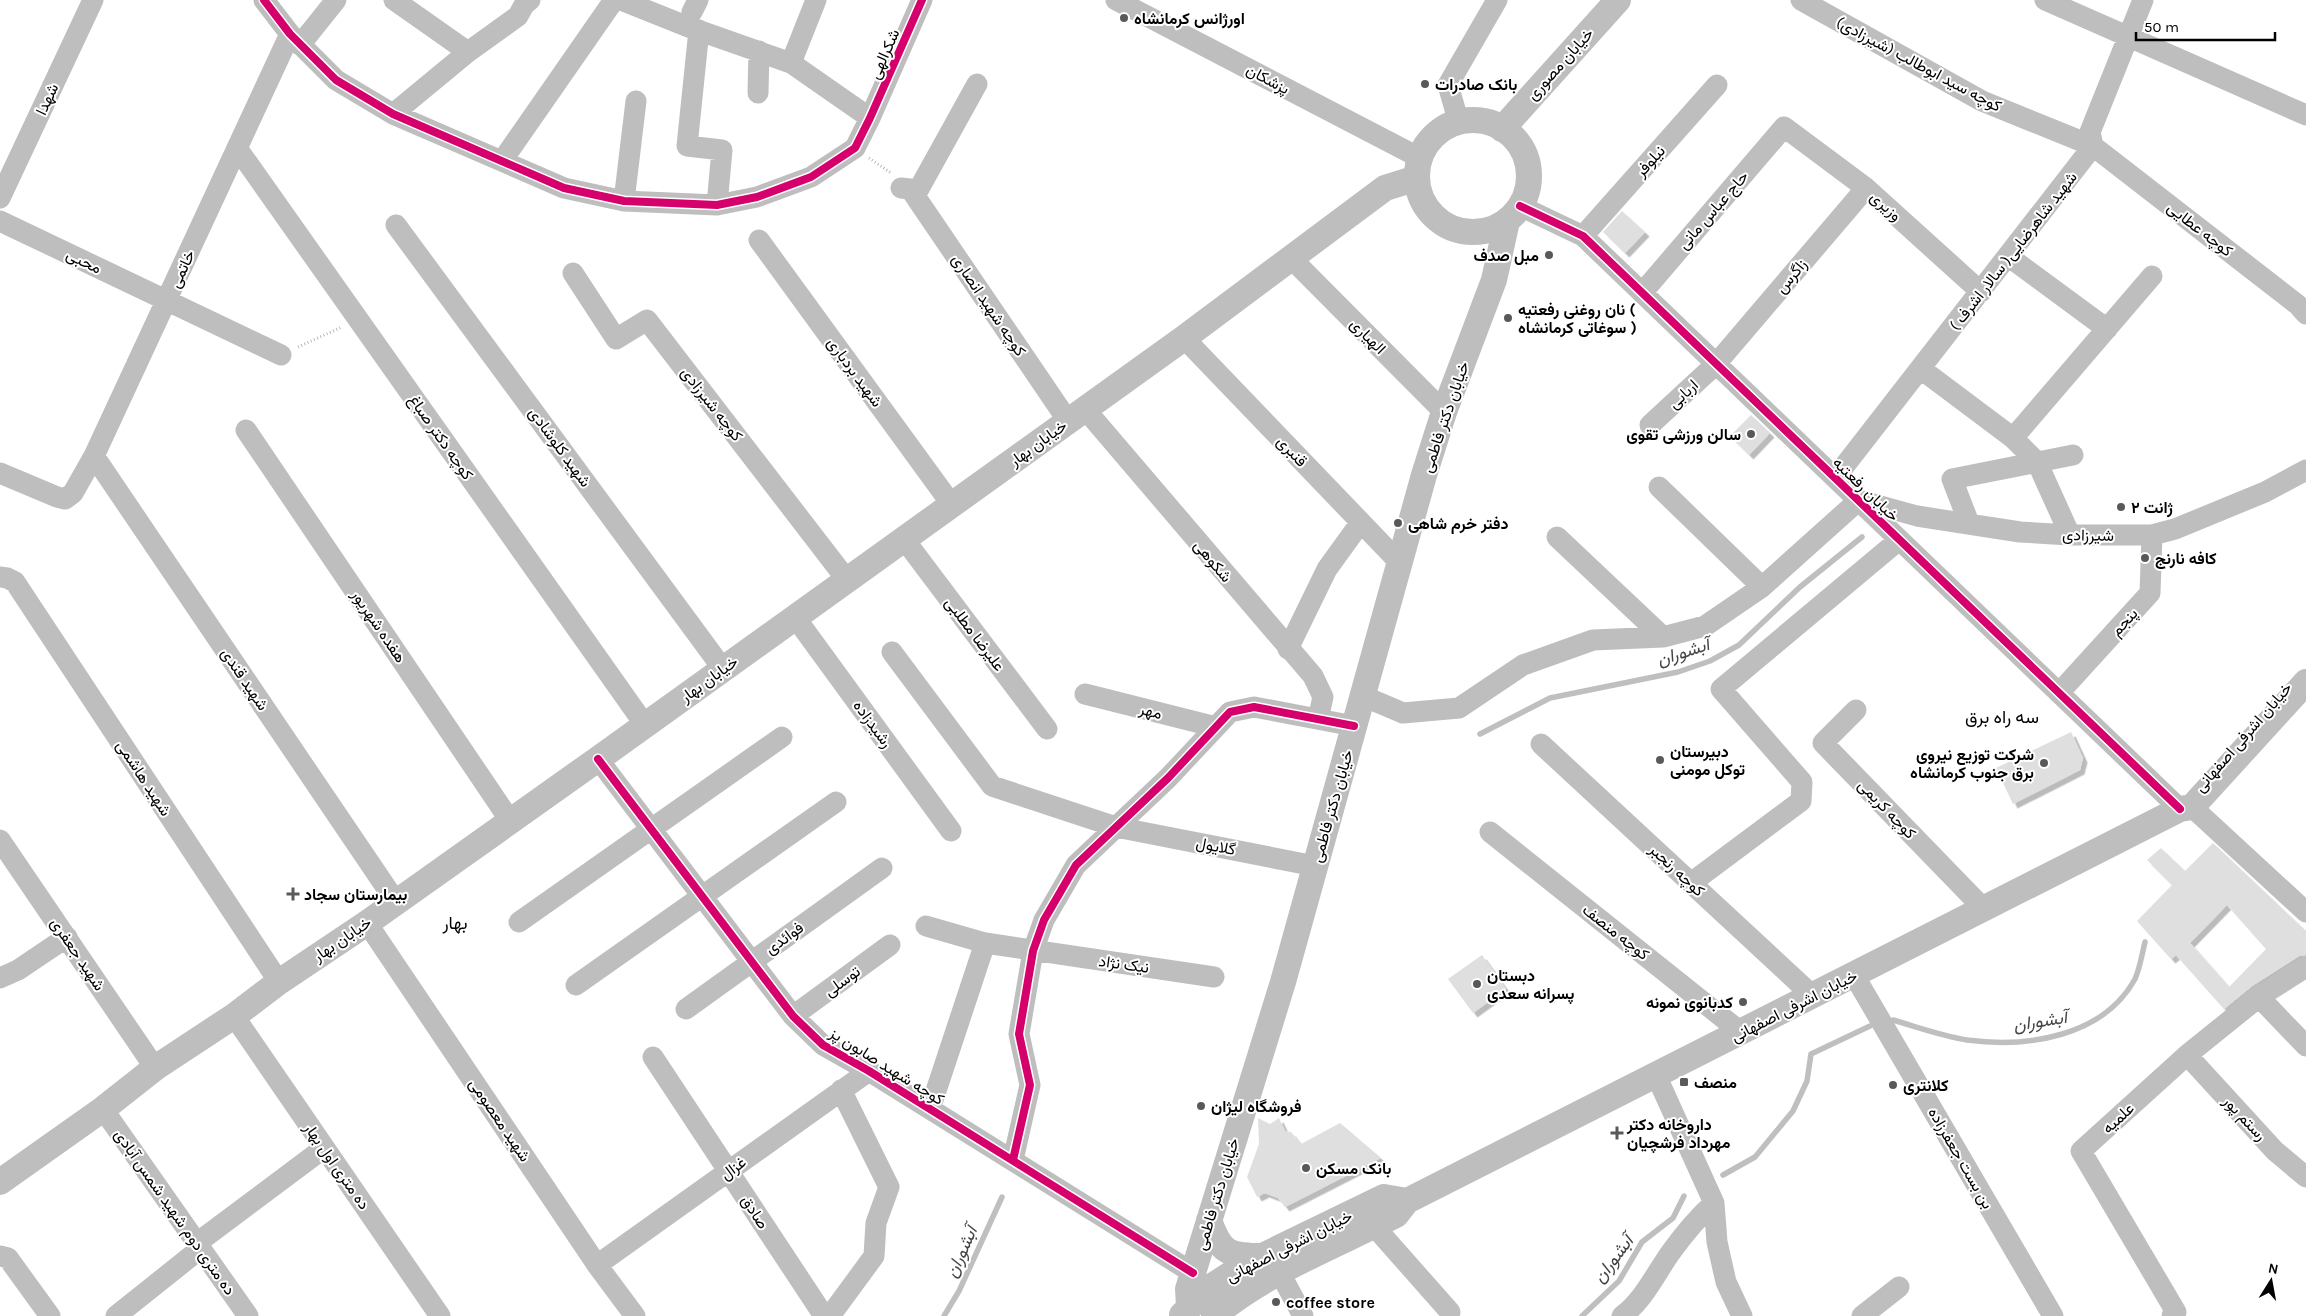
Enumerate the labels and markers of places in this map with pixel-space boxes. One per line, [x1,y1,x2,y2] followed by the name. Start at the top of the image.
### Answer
[1134,9,1245,29] place label: اورژانس کرمانشاه
[1118,12,1130,24] marker: اورژانس کرمانشاه
[1435,75,1517,95] place label: بانک صادرات
[1419,78,1431,90] marker: بانک صادرات
[1473,246,1539,265] place label: مبل صدف
[1543,249,1555,261] marker: مبل صدف
[1518,300,1637,338] place label: نان روغنی رفعتیه ( سوغاتی کرمانشاه )
[1502,312,1514,324] marker: نان روغنی رفعتیه ( سوغاتی کرمانشاه )
[1626,425,1741,445] place label: سالن ورزشی تقوی
[1745,428,1757,440] marker: سالن ورزشی تقوی
[2131,498,2173,518] place label: ژانت ۲
[2115,501,2127,513] marker: ژانت ۲
[1408,514,1508,534] place label: دفتر خرم شاهی
[1392,517,1404,529] marker: دفتر خرم شاهی
[2155,549,2216,570] place label: کافه نارنج
[2139,552,2151,564] marker: کافه نارنج
[1670,742,1745,780] place label: دبیرستان توکل مومنی
[1910,745,2034,783] place label: شرکت توزیع نیروی برق جنوب کرمانشاه
[1654,754,1666,766] marker: دبیرستان توکل مومنی
[2038,757,2050,769] marker: شرکت توزیع نیروی برق جنوب کرمانشاه
[304,885,407,905] place label: بیمارستان سجاد
[286,887,300,901] marker: بیمارستان سجاد
[1487,966,1574,1005] place label: دبستان پسرانه سعدی
[1471,978,1483,990] marker: دبستان پسرانه سعدی
[1646,993,1733,1013] place label: کدبانوی نمونه
[1737,996,1749,1008] marker: کدبانوی نمونه
[1694,1073,1737,1092] place label: منصف
[1678,1076,1690,1088] marker: منصف
[1903,1076,1948,1096] place label: کلانتری
[1887,1079,1899,1091] marker: کلانتری
[1211,1097,1301,1117] place label: فروشگاه لیژان
[1195,1100,1207,1112] marker: فروشگاه لیژان
[1626,1115,1731,1154] place label: داروخانه دکتر مهرداد فرشچیان
[1611,1127,1623,1139] marker: داروخانه دکتر مهرداد فرشچیان
[1316,1159,1391,1178] place label: بانک مسکن
[1300,1162,1312,1174] marker: بانک مسکن
[1286,1293,1375,1312] place label: coffee store
[1270,1296,1282,1308] marker: coffee store

